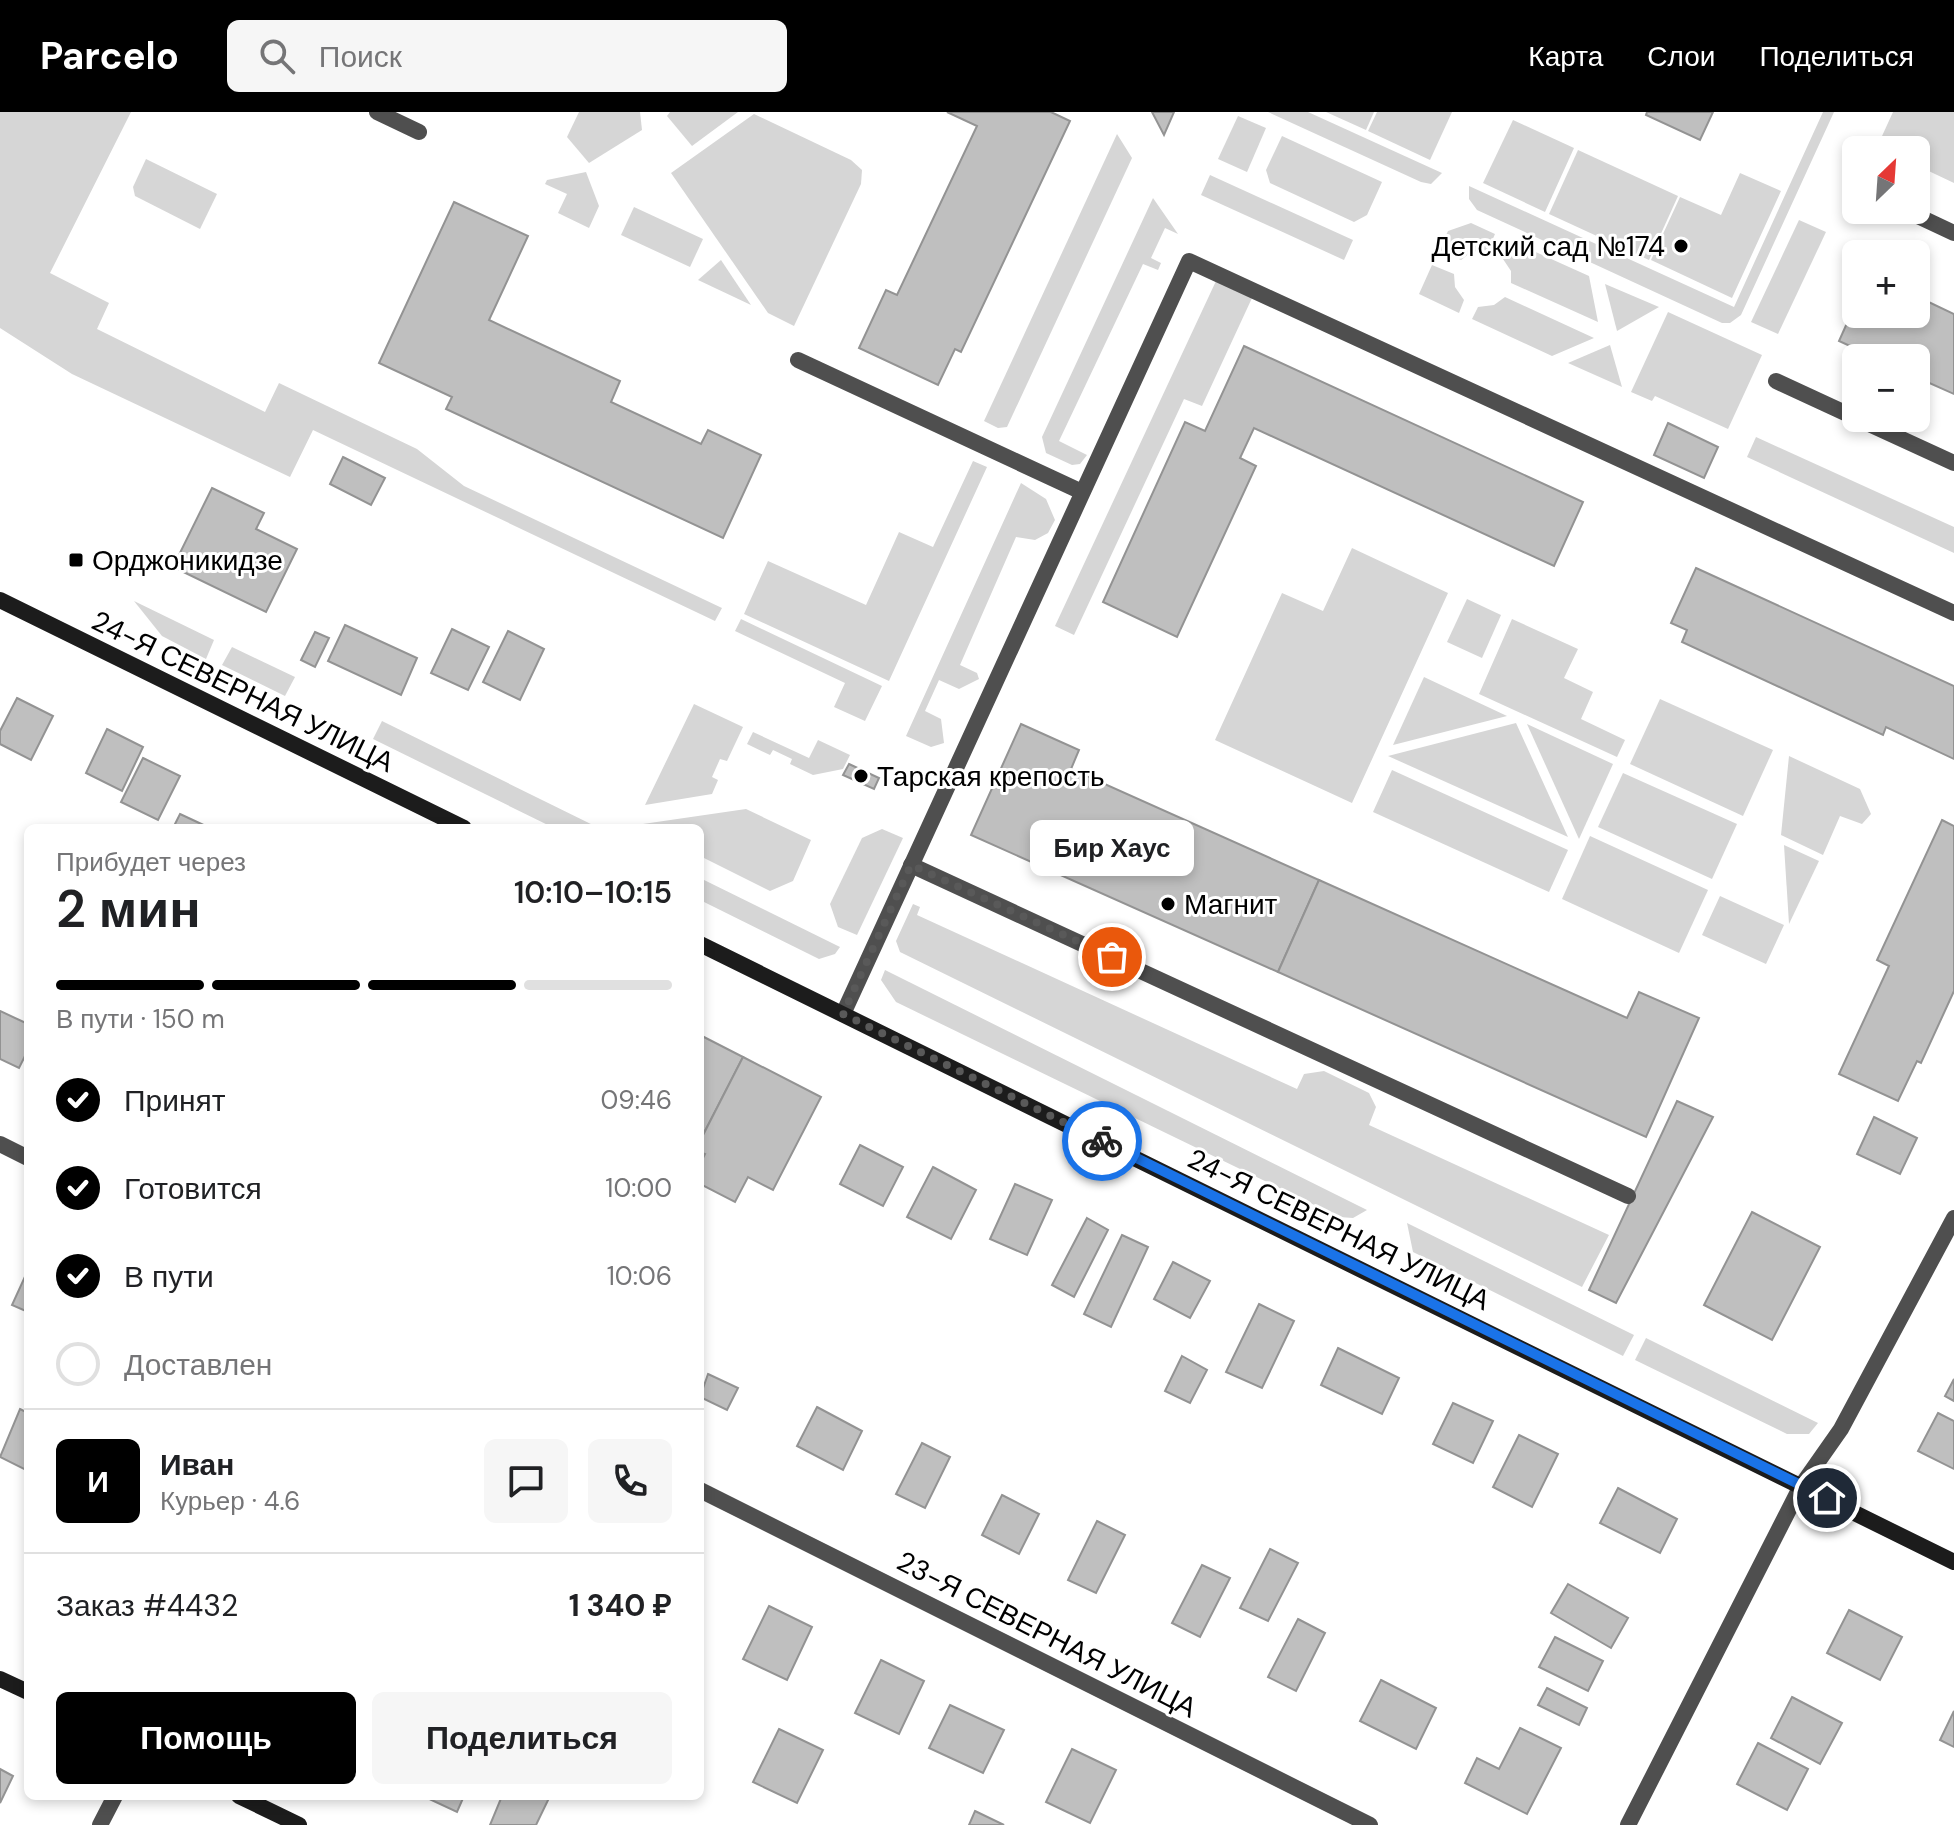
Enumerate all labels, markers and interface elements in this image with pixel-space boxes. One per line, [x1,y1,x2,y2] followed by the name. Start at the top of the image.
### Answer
[227,20,787,92] search box
[40,31,179,81] text: Parcelo
[255,34,299,78] icon: search
[319,37,402,76] text: Поиск
[1528,38,1603,75] text: Карта
[1647,38,1715,75] text: Слои
[1759,38,1914,75] text: Поделиться
[1842,136,1930,224] north arrow
[1842,136,1930,432] map controls
[1431,228,1665,265] place label: Детский сад №174
[1672,237,1690,255] marker: Детский сад №174
[1842,240,1930,328] button: +
[1842,344,1930,432] button: −
[92,542,283,579] place label: Орджоникидзе
[67,551,85,569] marker: Орджоникидзе
[86,602,400,781] street label: 24-Я СЕВЕРНАЯ УЛИЦА
[877,758,1105,795] place label: Тарская крепость
[852,767,870,785] marker: Тарская крепость
[1030,821,1194,877] callout: Бир Хаус
[1054,831,1170,865] text: Бир Хаус
[56,845,246,879] text: Прибудет через
[514,873,672,912] text: 10:10–10:15
[56,875,201,943] text: 2 мин
[1184,886,1278,923] place label: Магнит
[1159,895,1177,913] marker: Магнит
[1078,923,1146,991] pin
[1090,935,1134,979] icon: bag
[56,1002,225,1036] text: В пути · 150 m
[56,1078,100,1122] icon: check
[124,1081,226,1120] text: Принят
[601,1083,672,1117] text: 09:46
[1062,1101,1142,1181] courier
[1080,1119,1124,1163] icon: bike
[1182,1140,1496,1319] street label: 24-Я СЕВЕРНАЯ УЛИЦА
[56,1166,100,1210] icon: check
[124,1169,262,1208] text: Готовится
[605,1171,672,1205] text: 10:00
[56,1254,100,1298] icon: check
[124,1257,214,1296] text: В пути
[607,1259,672,1293] text: 10:06
[124,1345,272,1384] text: Доставлен
[484,1439,568,1523] button: chat
[588,1439,672,1523] button: phone
[160,1445,234,1484] text: Иван
[87,1462,109,1501] text: И
[1793,1464,1861,1532] pin
[1805,1476,1849,1520] icon: home
[160,1484,300,1518] text: Курьер · 4.6
[891,1543,1203,1726] street label: 23-Я СЕВЕРНАЯ УЛИЦА
[56,1586,238,1625] text: Заказ #4432
[569,1586,672,1625] text: 1 340 ₽
[56,1692,356,1784] button: Помощь
[372,1692,672,1784] button: Поделиться

